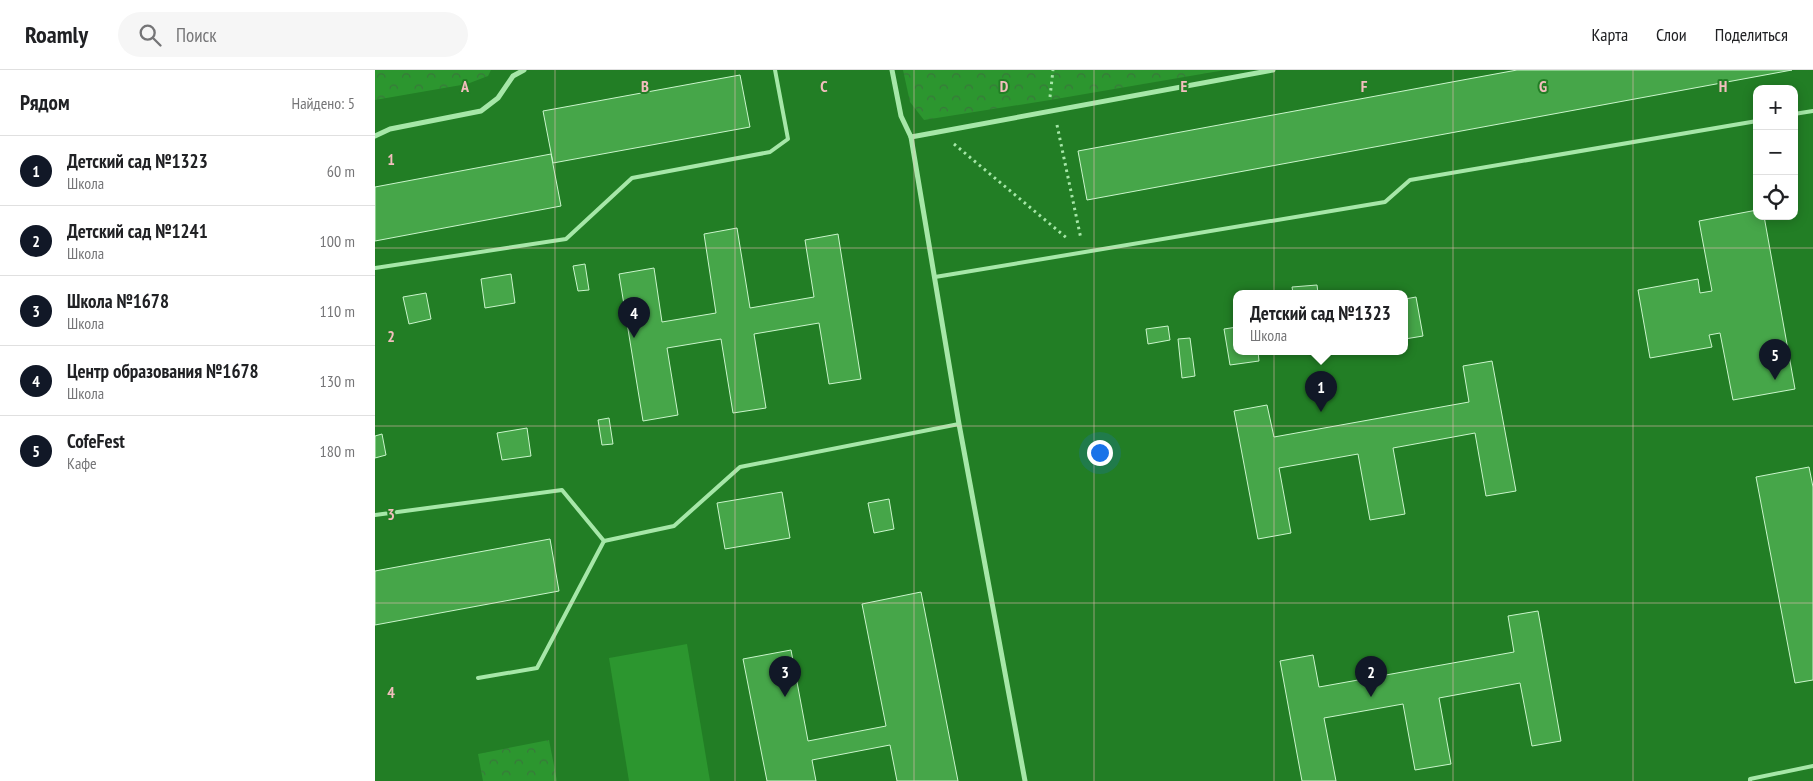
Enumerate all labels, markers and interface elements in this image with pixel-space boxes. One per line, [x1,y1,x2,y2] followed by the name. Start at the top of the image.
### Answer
[118,12,468,57] search box
[25,19,88,50] text: Roamly
[136,21,164,49] icon: search
[176,23,217,47] text: Поиск
[1591,23,1628,46] text: Карта
[1656,23,1687,46] text: Слои
[1715,23,1788,46] text: Поделиться
[460,76,470,96] text: A
[641,76,649,96] text: B
[820,76,828,96] text: C
[1000,76,1009,96] text: D
[1181,76,1188,96] text: E
[1361,76,1368,96] text: F
[1539,76,1547,96] text: G
[1719,76,1727,96] text: H
[1753,85,1798,220] map controls
[1753,85,1798,130] button: +
[20,89,70,116] text: Рядом
[292,93,355,113] text: Найдено: 5
[1753,130,1798,175] button: −
[67,149,208,173] text: Детский сад №1323
[387,149,395,169] text: 1
[32,161,40,181] text: 1
[327,161,355,181] text: 60 m
[67,173,104,193] text: Школа
[1753,175,1798,220] button: locate
[67,219,208,243] text: Детский сад №1241
[32,231,40,251] text: 2
[320,231,355,251] text: 100 m
[67,243,104,263] text: Школа
[67,289,169,313] text: Школа №1678
[1233,290,1408,355] popup
[618,297,650,338] pin: 4
[32,301,40,321] text: 3
[320,301,355,321] text: 110 m
[1250,301,1391,325] text: Детский сад №1323
[67,313,104,333] text: Школа
[1250,325,1287,345] text: Школа
[387,326,395,346] text: 2
[1759,339,1791,380] pin: 5
[67,359,259,383] text: Центр образования №1678
[32,371,40,391] text: 4
[320,371,355,391] text: 130 m
[1305,371,1337,412] pin: 1
[67,383,104,403] text: Школа
[67,429,125,453] text: CofeFest
[1087,440,1113,466] your location
[32,441,40,461] text: 5
[320,441,355,461] text: 180 m
[67,453,97,473] text: Кафе
[387,504,395,524] text: 3
[769,656,801,697] pin: 3
[1355,656,1387,697] pin: 2
[387,682,395,702] text: 4

